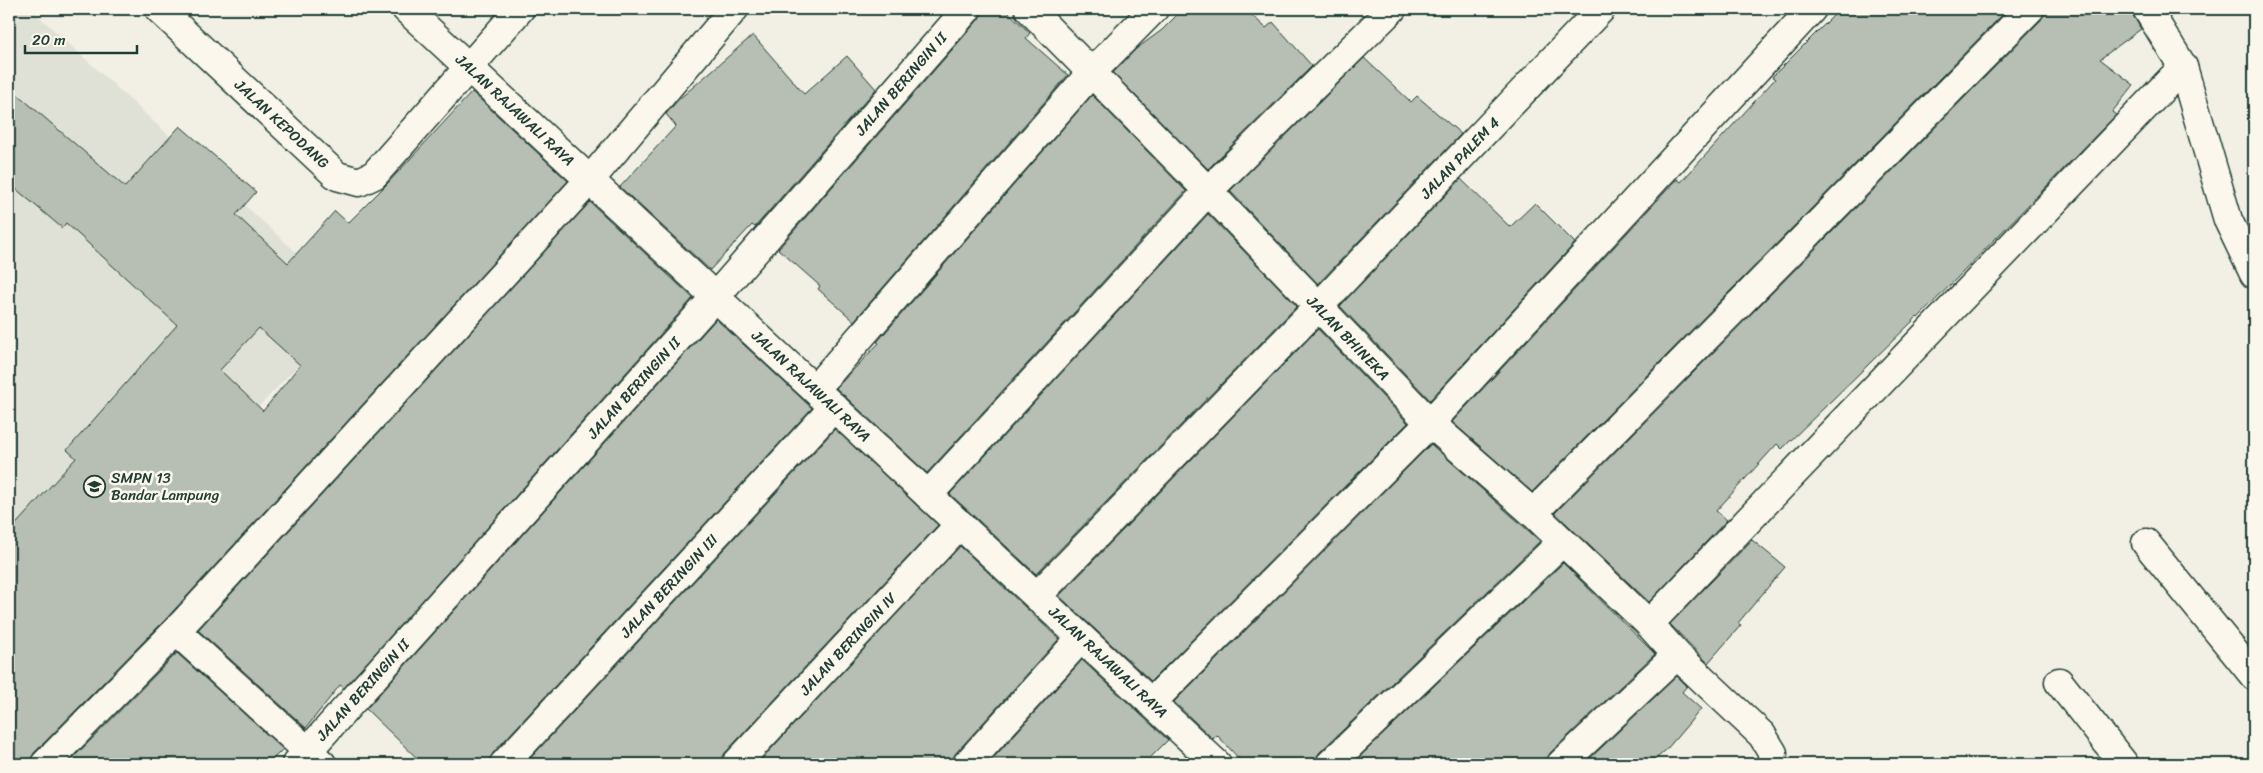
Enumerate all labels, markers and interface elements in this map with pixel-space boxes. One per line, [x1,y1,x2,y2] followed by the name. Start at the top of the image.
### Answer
[25,22,138,54] scale bar
[848,25,954,142] street label: JALAN BERINGIN II
[32,27,66,53] text: 20 m
[449,47,581,172] street label: JALAN RAJAWALI RAYA
[228,72,336,175] street label: JALAN KEPODANG
[1413,111,1506,206] street label: JALAN PALEM 4
[1300,289,1396,387] street label: JALAN BHINEKA
[745,323,877,448] street label: JALAN RAJAWALI RAYA
[580,330,688,446] street label: JALAN BERINGIN II
[111,465,220,508] place label: SMPN 13 Bandar Lampung
[83,475,107,499] school or university icon: SMPN 13 Bandar Lampung
[613,528,725,645] street label: JALAN BERINGIN III
[792,586,904,702] street label: JALAN BERINGIN IV
[1042,599,1174,724] street label: JALAN RAJAWALI RAYA
[309,632,417,748] street label: JALAN BERINGIN II

